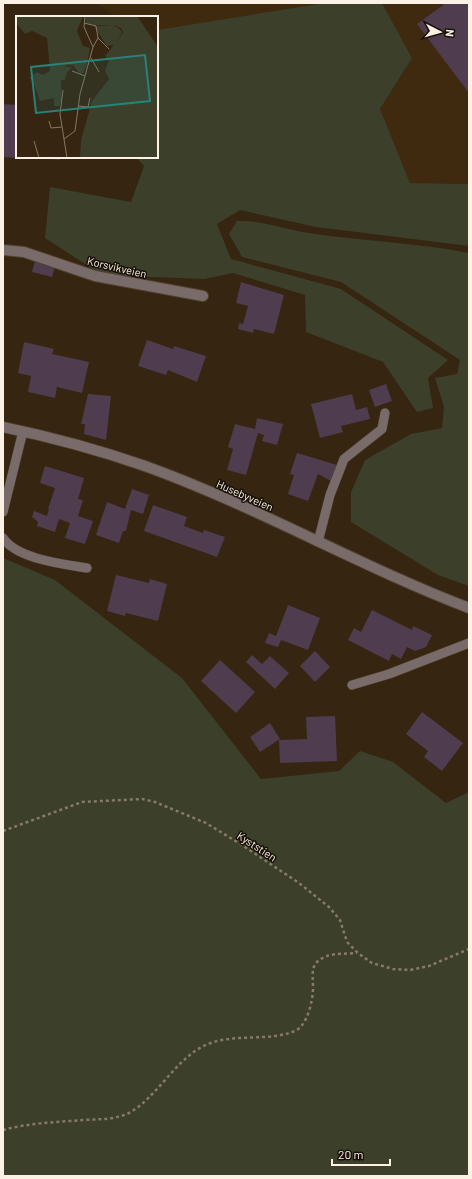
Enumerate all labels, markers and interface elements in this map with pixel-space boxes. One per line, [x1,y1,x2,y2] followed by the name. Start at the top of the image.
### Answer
[420,12,460,52] north arrow
[16,16,158,158] inset map
[444,29,457,37] text: N
[86,254,148,280] street label: Korsvikveien
[215,477,275,513] street label: Husebyveien
[235,828,279,864] street label: Kyststien
[332,1141,390,1167] scale bar
[338,1147,364,1161] text: 20 m

